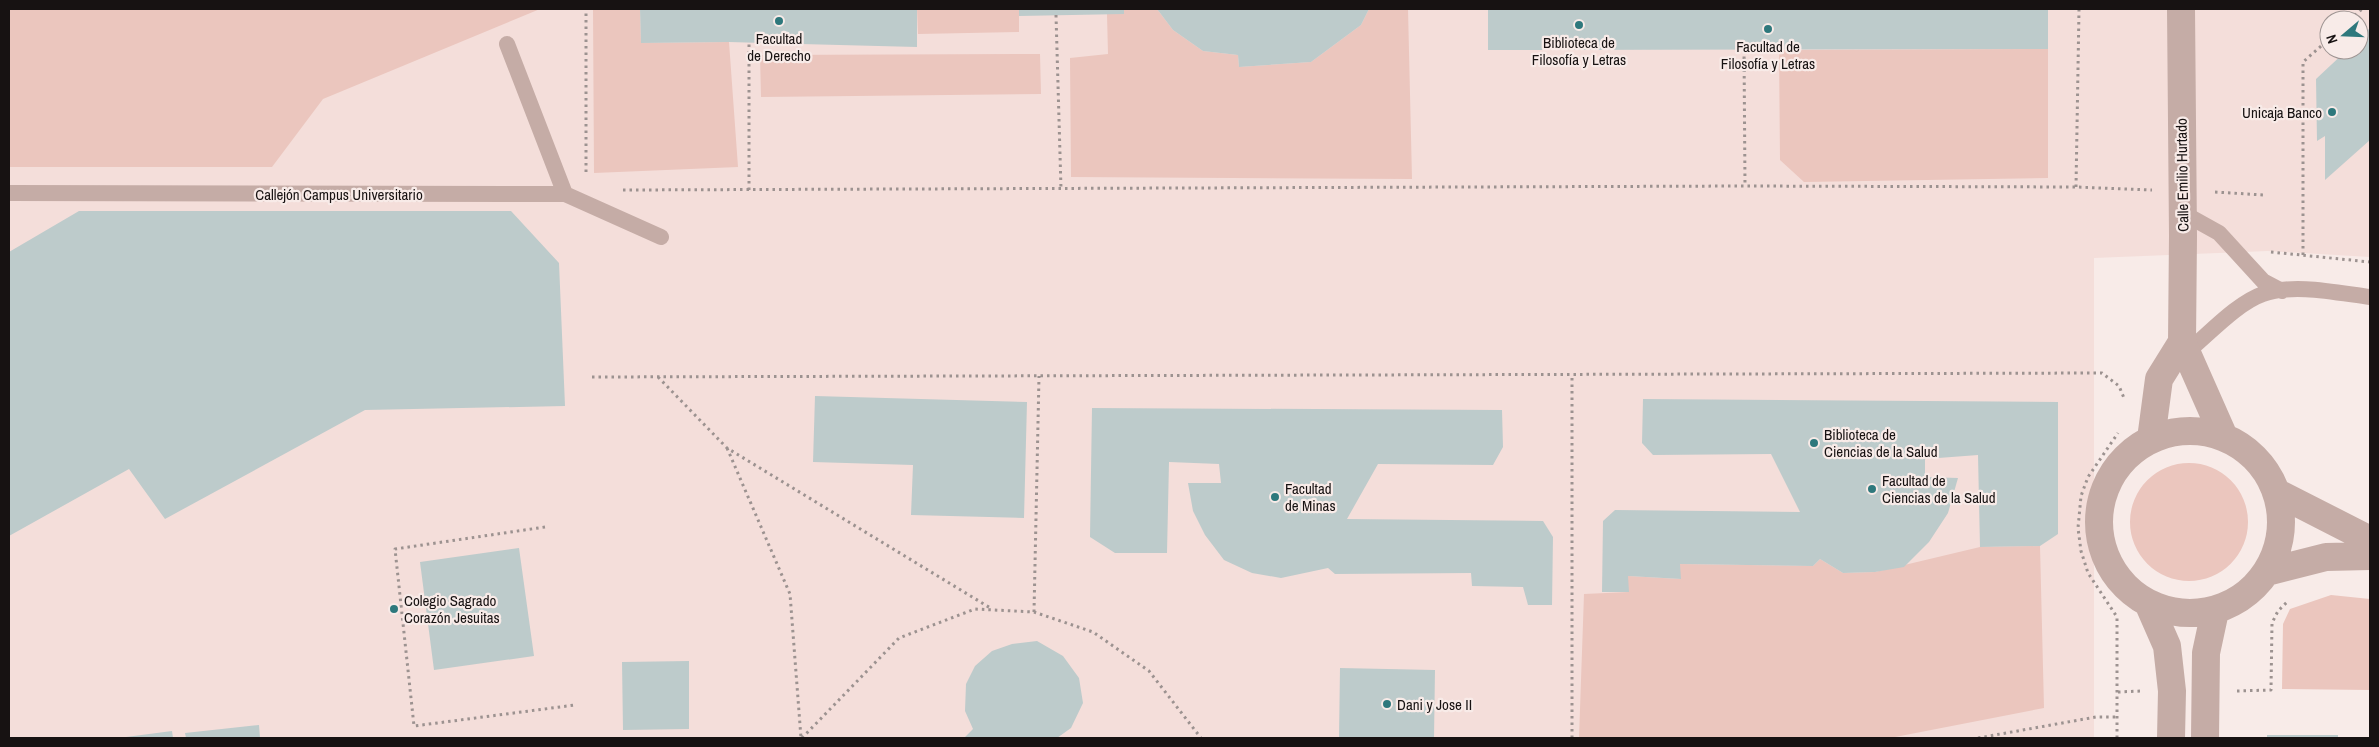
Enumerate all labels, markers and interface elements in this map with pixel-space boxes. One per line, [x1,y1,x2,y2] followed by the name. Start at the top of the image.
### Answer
[2319,10,2369,60] north arrow
[773,15,785,27] marker: Facultad de Derecho
[1573,19,1585,31] marker: Biblioteca de Filosofía y Letras
[1762,23,1774,35] marker: Facultad de Filosofía y Letras
[747,28,811,66] place label: Facultad de Derecho
[1532,32,1626,70] place label: Biblioteca de Filosofía y Letras
[2322,32,2342,46] text: N
[1721,36,1815,74] place label: Facultad de Filosofía y Letras
[2242,102,2322,123] place label: Unicaja Banco
[2326,106,2338,118] marker: Unicaja Banco
[2171,118,2193,232] street label: Calle Emilio Hurtado
[255,184,423,205] street label: Callejón Campus Universitario
[1824,424,1938,462] place label: Biblioteca de Ciencias de la Salud
[1808,437,1820,449] marker: Biblioteca de Ciencias de la Salud
[1882,470,1996,508] place label: Facultad de Ciencias de la Salud
[1285,478,1336,516] place label: Facultad de Minas
[1866,483,1878,495] marker: Facultad de Ciencias de la Salud
[1269,491,1281,503] marker: Facultad de Minas
[404,590,500,628] place label: Colegio Sagrado Corazón Jesuitas
[388,603,400,615] marker: Colegio Sagrado Corazón Jesuitas
[1397,694,1472,715] place label: Dani y Jose II
[1381,698,1393,710] marker: Dani y Jose II

